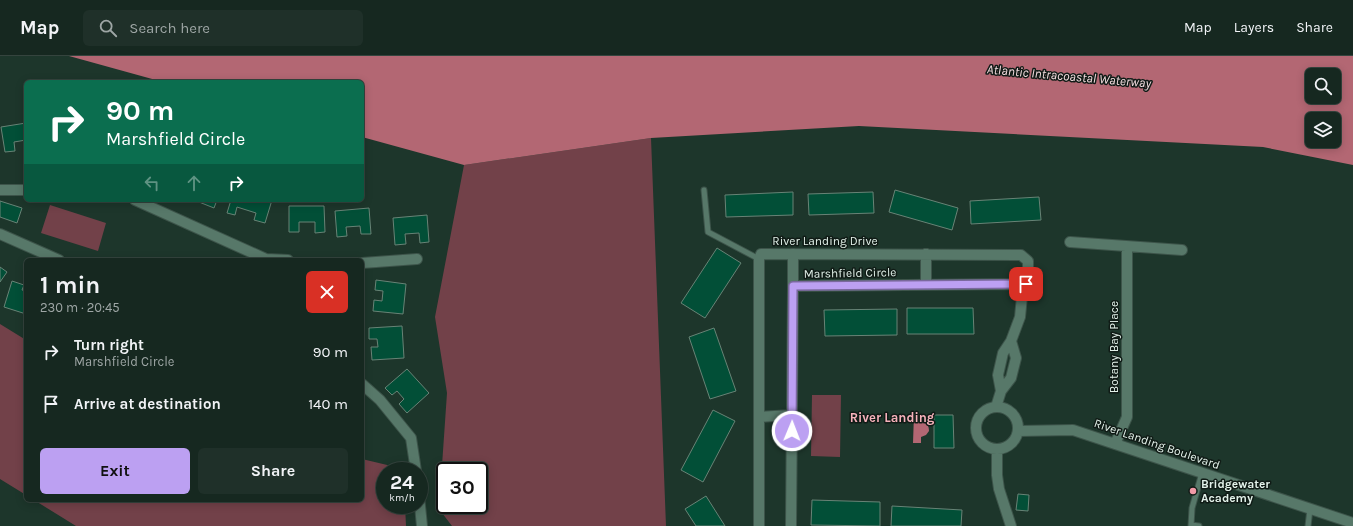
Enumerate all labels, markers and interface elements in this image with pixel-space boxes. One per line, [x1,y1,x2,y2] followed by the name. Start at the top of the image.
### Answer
[83,10,363,46] search box
[20,17,59,39] text: Map
[97,17,119,39] icon: search
[129,19,210,37] text: Search here
[1184,19,1212,36] text: Map
[1234,19,1274,36] text: Layers
[1296,19,1333,36] text: Share
[986,61,1152,91] water label: Atlantic Intracoastal Waterway
[1305,68,1341,148] map controls
[1305,68,1341,104] button: search
[106,94,174,127] text: 90 m
[40,96,92,148] icon: right
[1305,112,1341,148] button: layers
[106,128,245,150] text: Marshfield Circle
[141,172,163,194] icon: left
[183,172,205,194] icon: ahead
[225,172,247,194] icon: right
[772,234,878,248] street label: River Landing Drive
[803,265,897,281] street label: Marshfield Circle
[1009,267,1043,301] pin
[40,271,100,299] text: 1 min
[306,271,348,313] button: close
[1015,273,1037,295] icon: arrive
[40,300,120,315] text: 230 m · 20:45
[1107,301,1121,393] street label: Botany Bay Place
[74,336,144,354] text: Turn right
[40,341,62,363] icon: right
[313,343,348,361] text: 90 m
[74,354,175,369] text: Marshfield Circle
[40,393,62,415] icon: arrive
[74,395,221,413] text: Arrive at destination
[308,395,348,413] text: 140 m
[771,410,813,452] position arrow
[850,410,935,425] district label: River Landing
[1092,416,1222,472] street label: River Landing Boulevard
[40,448,190,494] button: Exit
[198,448,348,494] button: Share
[436,462,488,514] speed limit sign: 30
[390,471,414,494] text: 24
[1201,477,1270,505] place label: Bridgewater Academy
[1188,486,1198,496] marker: Bridgewater Academy
[389,492,415,504] text: km/h

